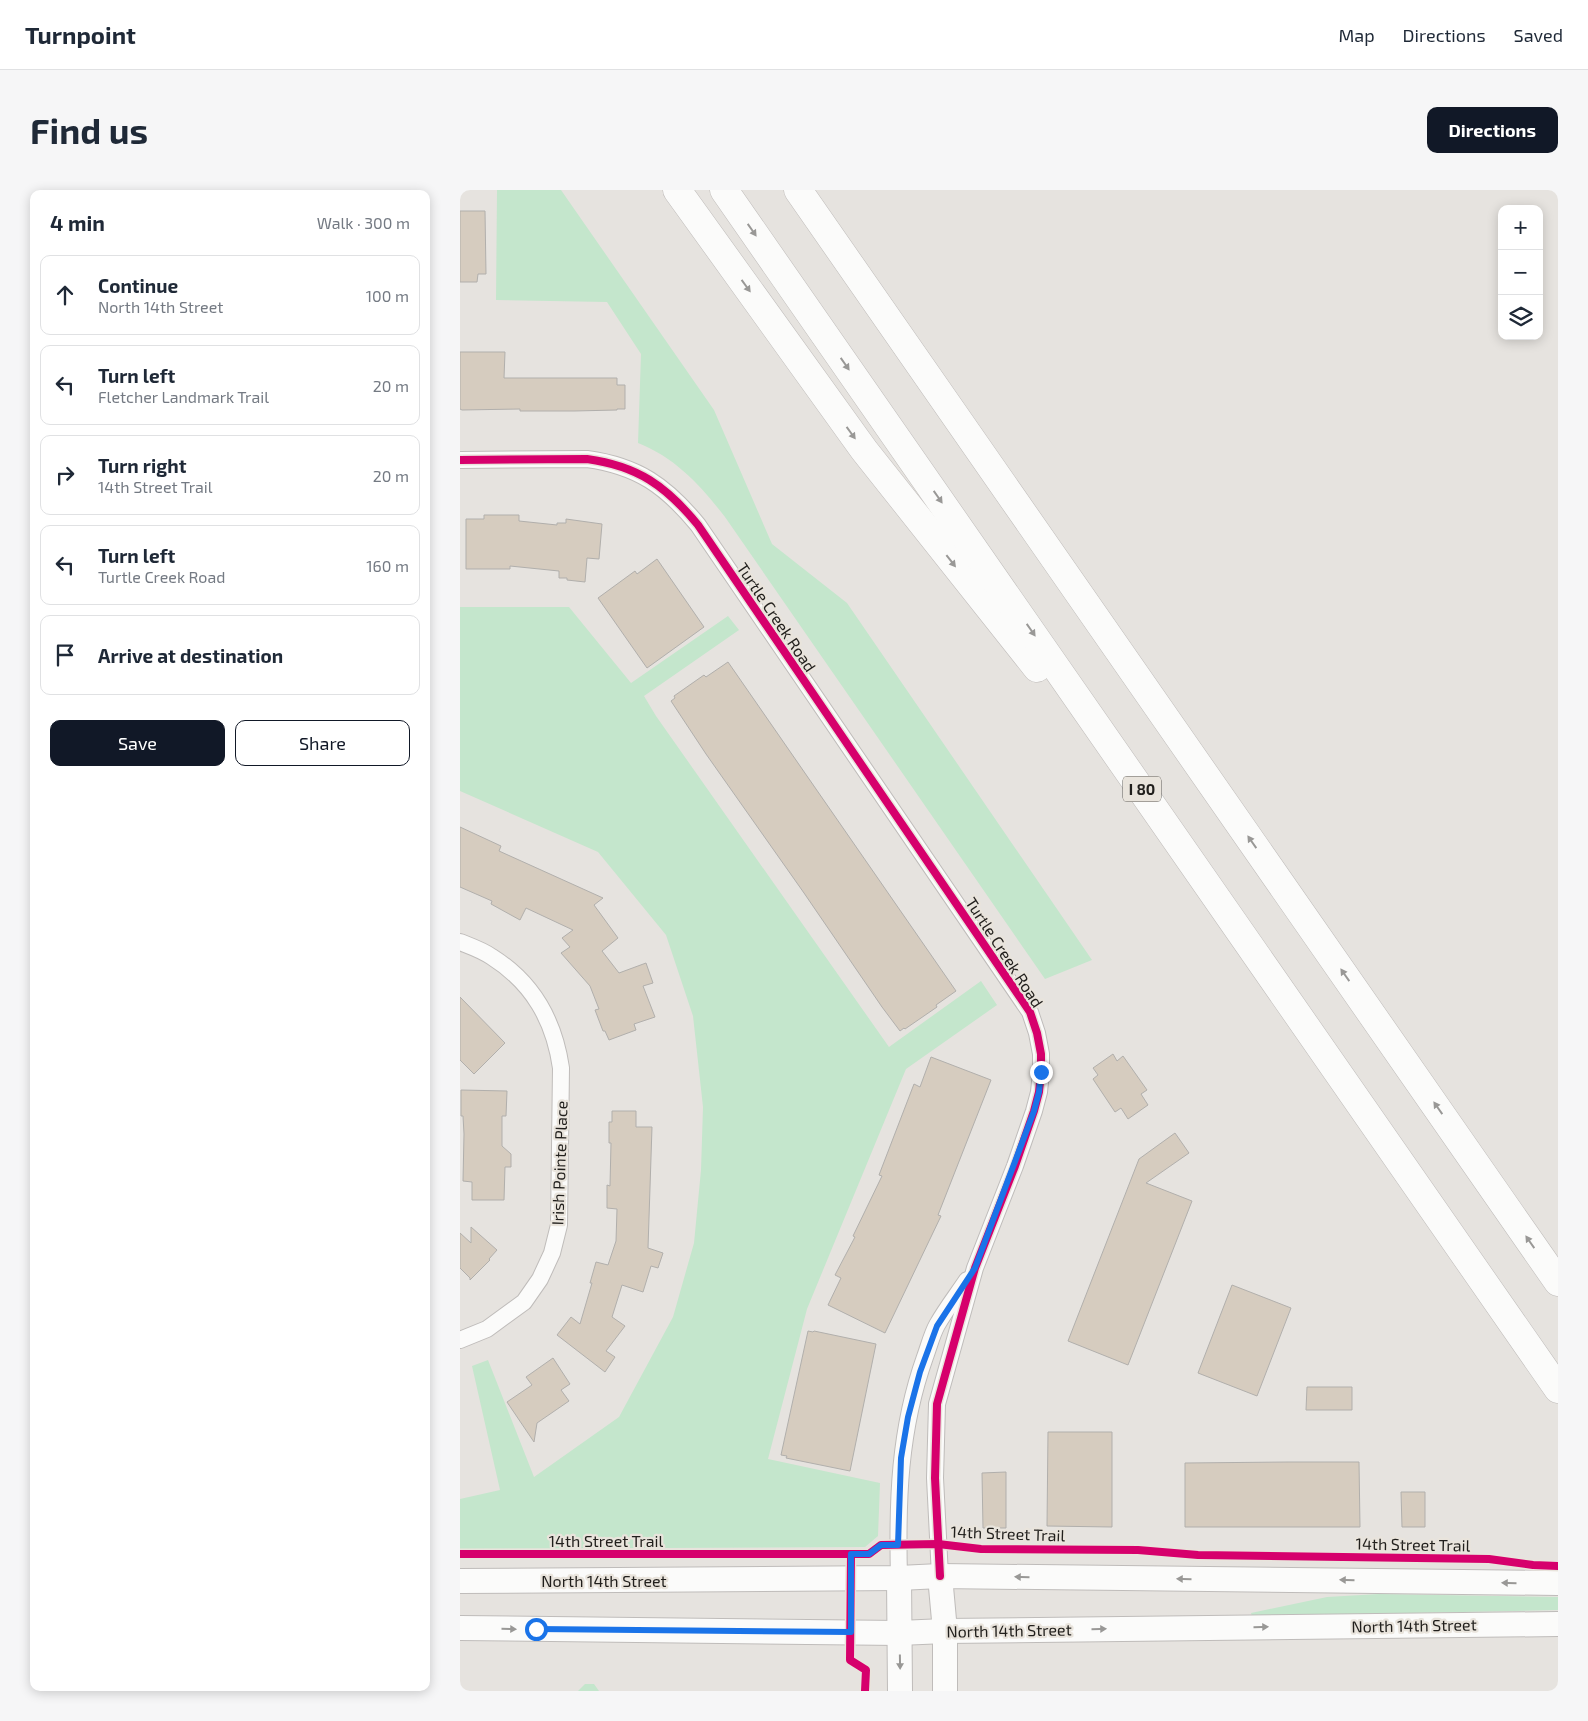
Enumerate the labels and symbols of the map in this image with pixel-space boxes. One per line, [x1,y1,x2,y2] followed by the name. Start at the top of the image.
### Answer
[747,223,757,237] one-way arrow
[741,279,752,292] one-way arrow
[840,357,850,370] one-way arrow
[846,426,856,439] one-way arrow
[933,490,943,504] one-way arrow
[946,554,957,567] one-way arrow
[734,559,820,675] street label: Turtle Creek Road
[1026,623,1036,637] one-way arrow
[1123,776,1161,802] road number: I 80
[1247,835,1257,848] one-way arrow
[962,893,1048,1011] street label: Turtle Creek Road
[1340,968,1350,982] one-way arrow
[1030,1061,1053,1084] route end
[547,1100,571,1226] street label: Irish Pointe Place
[1433,1101,1443,1115] one-way arrow
[1525,1235,1535,1248] one-way arrow
[950,1522,1066,1545] street label: 14th Street Trail
[549,1531,664,1550] street label: 14th Street Trail
[1356,1534,1471,1555] street label: 14th Street Trail
[541,1571,667,1590] street label: North 14th Street
[1014,1573,1030,1581] one-way arrow
[1176,1575,1192,1583] one-way arrow
[1339,1576,1355,1584] one-way arrow
[1501,1579,1517,1587] one-way arrow
[1351,1614,1477,1636] street label: North 14th Street
[525,1618,548,1641] route start
[946,1619,1072,1641] street label: North 14th Street
[1254,1623,1270,1631] one-way arrow
[501,1625,517,1633] one-way arrow
[1091,1625,1107,1633] one-way arrow
[896,1654,904,1670] one-way arrow

